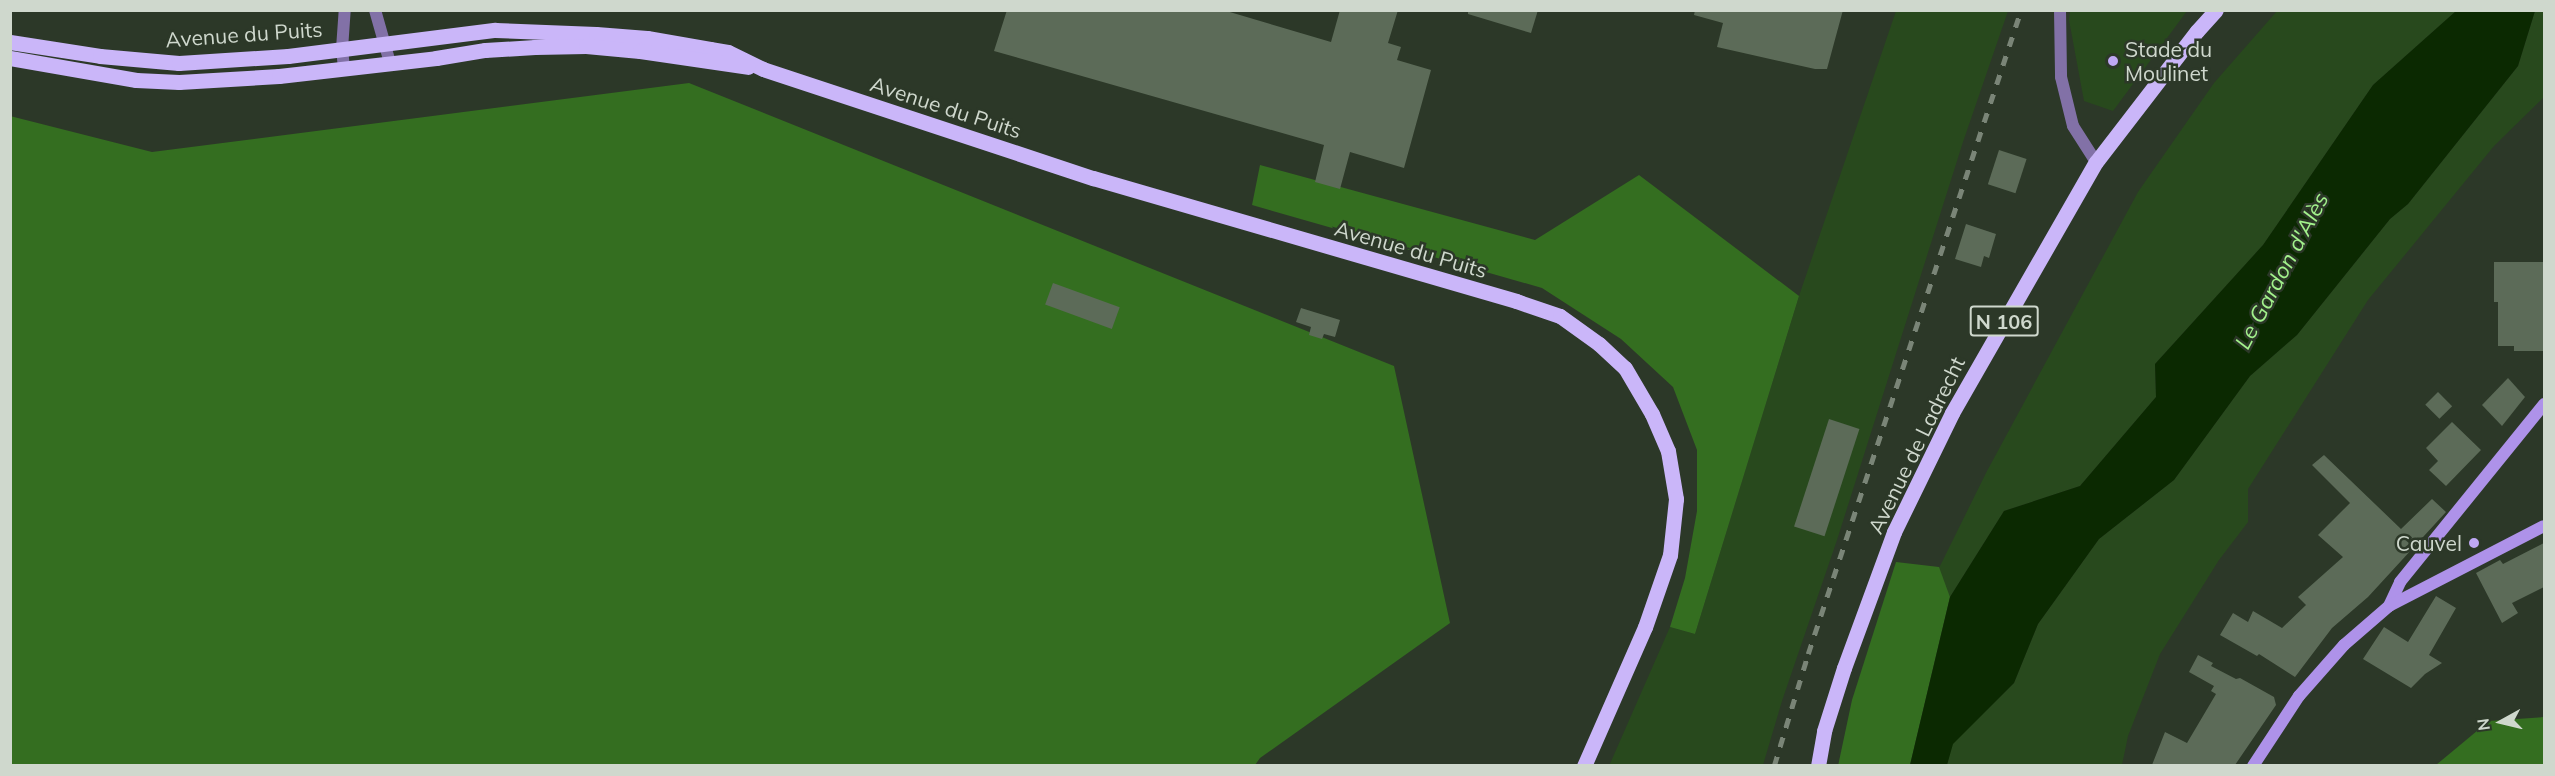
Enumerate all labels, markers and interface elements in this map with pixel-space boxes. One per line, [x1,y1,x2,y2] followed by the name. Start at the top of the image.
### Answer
[165,16,323,52] street label: Avenue du Puits
[2125,36,2212,86] place label: Stade du Moulinet
[2106,54,2120,68] marker: Stade du Moulinet
[867,71,1025,143] street label: Avenue du Puits
[2230,188,2334,354] water label: Le Gardon d'Alès
[1332,215,1490,283] street label: Avenue du Puits
[1970,304,2038,338] road number: N 106
[1862,352,1970,538] street label: Avenue de Ladrecht
[2396,530,2462,556] place label: Cauvel
[2467,536,2481,550] marker: Cauvel
[2471,692,2531,752] north arrow
[2472,717,2494,732] text: N

